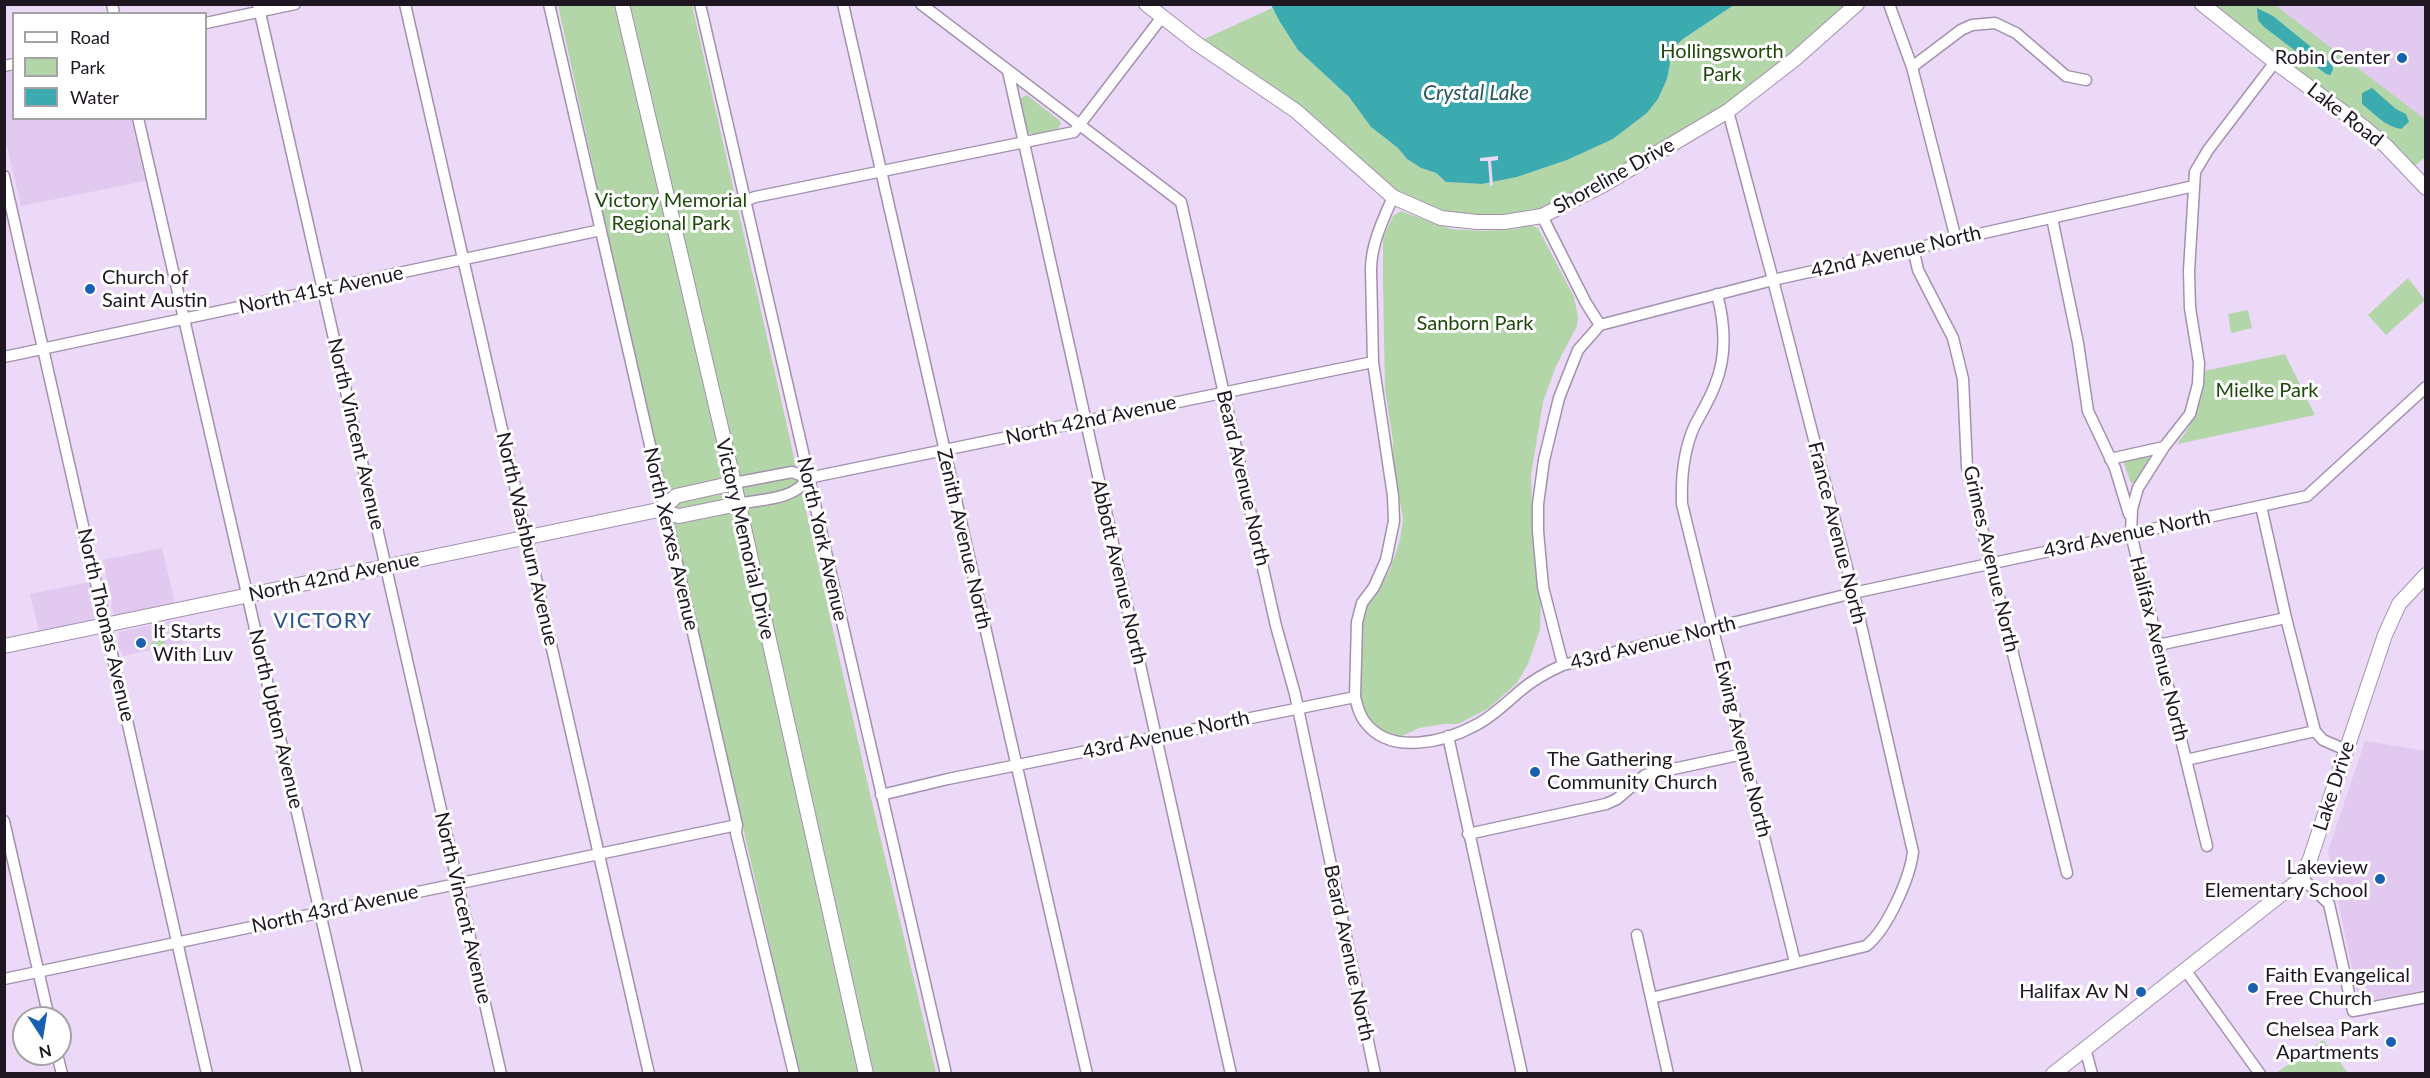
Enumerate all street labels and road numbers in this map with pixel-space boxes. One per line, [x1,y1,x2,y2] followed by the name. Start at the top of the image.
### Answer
[2302,78,2388,152] street label: Lake Road
[1549,133,1679,219] street label: Shoreline Drive
[1809,221,1983,283] street label: 42nd Avenue North
[237,261,405,319] street label: North 41st Avenue
[322,336,390,532] street label: North Vincent Avenue
[1211,388,1275,568] street label: Beard Avenue North
[1003,390,1179,450] street label: North 42nd Avenue
[491,430,563,648] street label: North Washburn Avenue
[710,436,780,642] street label: Victory Memorial Drive
[1803,439,1871,627] street label: France Avenue North
[638,445,704,633] street label: North Xerxes Avenue
[932,446,996,632] street label: Zenith Avenue North
[791,455,853,623] street label: North York Avenue
[1958,463,2024,655] street label: Grimes Avenue North
[1086,477,1152,667] street label: Abbott Avenue North
[2042,505,2212,563] street label: 43rd Avenue North
[72,526,140,724] street label: North Thomas Avenue
[246,547,422,607] street label: North 42nd Avenue
[2124,554,2194,744] street label: Halifax Avenue North
[1568,611,1738,675] street label: 43rd Avenue North
[244,627,308,811] street label: North Upton Avenue
[1709,658,1777,840] street label: Ewing Avenue North
[1081,706,1251,764] street label: 43rd Avenue North
[2308,738,2360,834] street label: Lake Drive
[429,810,497,1006] street label: North Vincent Avenue
[1319,863,1379,1043] street label: Beard Avenue North
[250,880,420,938] street label: North 43rd Avenue

